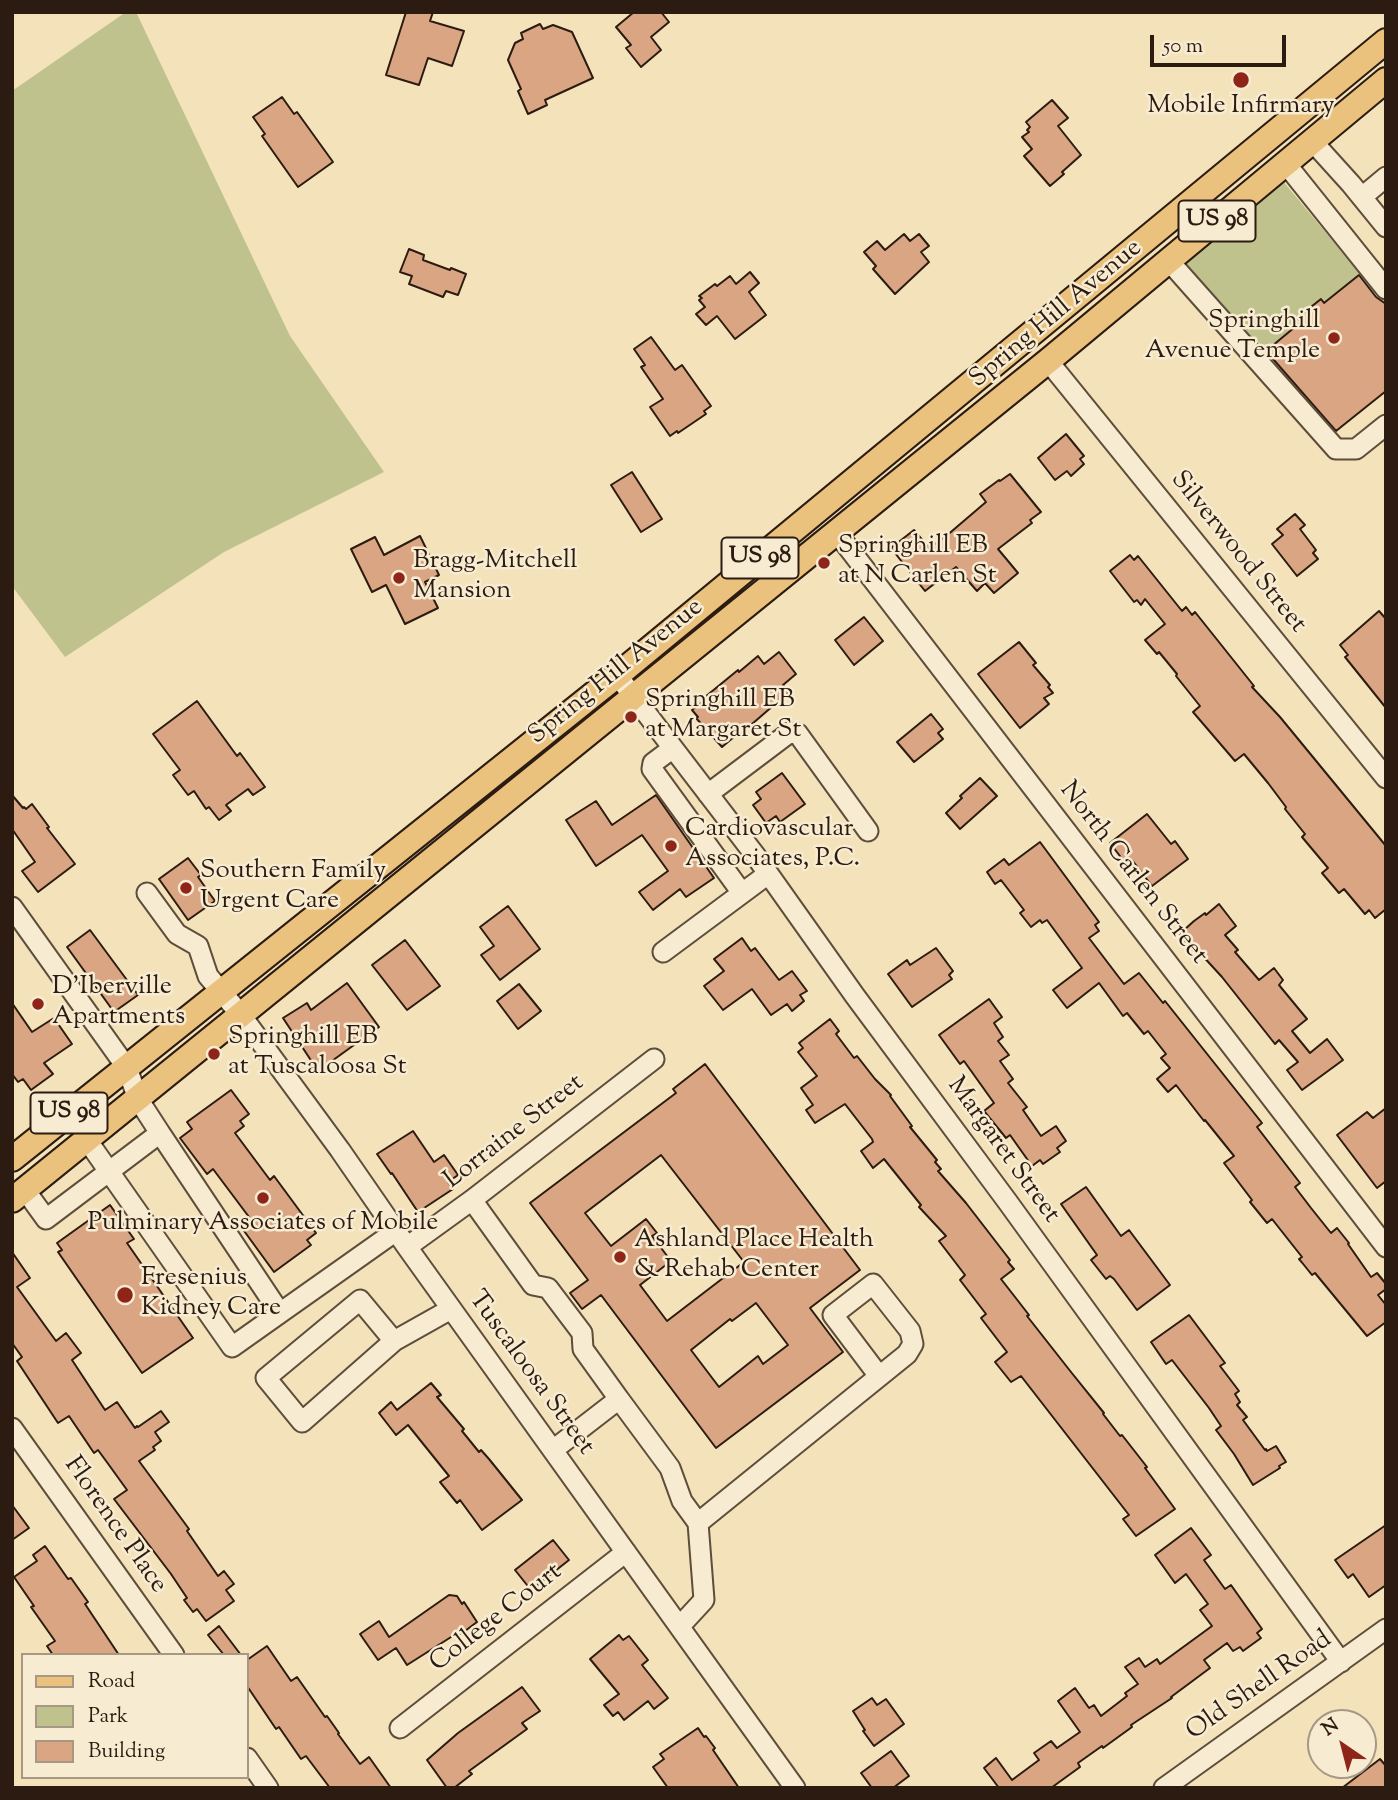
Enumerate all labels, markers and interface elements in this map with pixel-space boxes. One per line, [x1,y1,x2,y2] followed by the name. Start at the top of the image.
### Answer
[1153,21,1290,65] scale bar
[1163,32,1203,62] text: 50 m
[1231,70,1251,90] marker: Mobile Infirmary
[1147,92,1335,124] place label: Mobile Infirmary
[1178,201,1256,242] road number: US 98
[965,234,1149,396] street label: Spring Hill Avenue
[1145,307,1320,368] place label: Springhill Avenue Temple
[1326,330,1342,346] marker: Springhill Avenue Temple
[1162,466,1312,640] street label: Silverwood Street
[838,532,997,594] place label: Springhill EB at N Carlen St
[722,538,798,578] road number: US 98
[413,547,577,608] place label: Bragg-Mitchell Mansion
[816,555,832,571] marker: Springhill EB at N Carlen St
[391,570,407,586] marker: Bragg-Mitchell Mansion
[524,593,710,753] street label: Spring Hill Avenue
[645,686,801,748] place label: Springhill EB at Margaret St
[623,709,639,725] marker: Springhill EB at Margaret St
[1051,777,1213,971] street label: North Carlen Street
[685,815,860,876] place label: Cardiovascular Associates, P.C.
[663,838,679,854] marker: Cardiovascular Associates, P.C.
[200,857,386,918] place label: Southern Family Urgent Care
[178,880,194,896] marker: Southern Family Urgent Care
[52,973,185,1034] place label: D'Iberville Apartments
[30,996,46,1012] marker: D'Iberville Apartments
[228,1023,407,1084] place label: Springhill EB at Tuscaloosa St
[206,1046,222,1062] marker: Springhill EB at Tuscaloosa St
[439,1069,591,1197] street label: Lorraine Street
[939,1072,1065,1230] street label: Margaret Street
[31,1092,108,1134] road number: US 98
[255,1190,271,1206] marker: Pulminary Associates of Mobile
[88,1209,438,1241] place label: Pulminary Associates of Mobile
[634,1226,874,1288] place label: Ashland Place Health & Rehab Center
[612,1249,628,1265] marker: Ashland Place Health & Rehab Center
[141,1264,281,1326] place label: Fresenius Kidney Care
[115,1285,135,1305] marker: Fresenius Kidney Care
[460,1286,600,1462] street label: Tuscaloosa Street
[56,1452,172,1600] street label: Florence Place
[425,1558,569,1680] street label: College Court
[1181,1625,1339,1749] street label: Old Shell Road
[21,1653,248,1779] legend
[88,1667,135,1697] text: Road
[88,1702,128,1732] text: Park
[1307,1709,1377,1779] north arrow
[1317,1713,1345,1743] text: N
[88,1737,165,1767] text: Building

